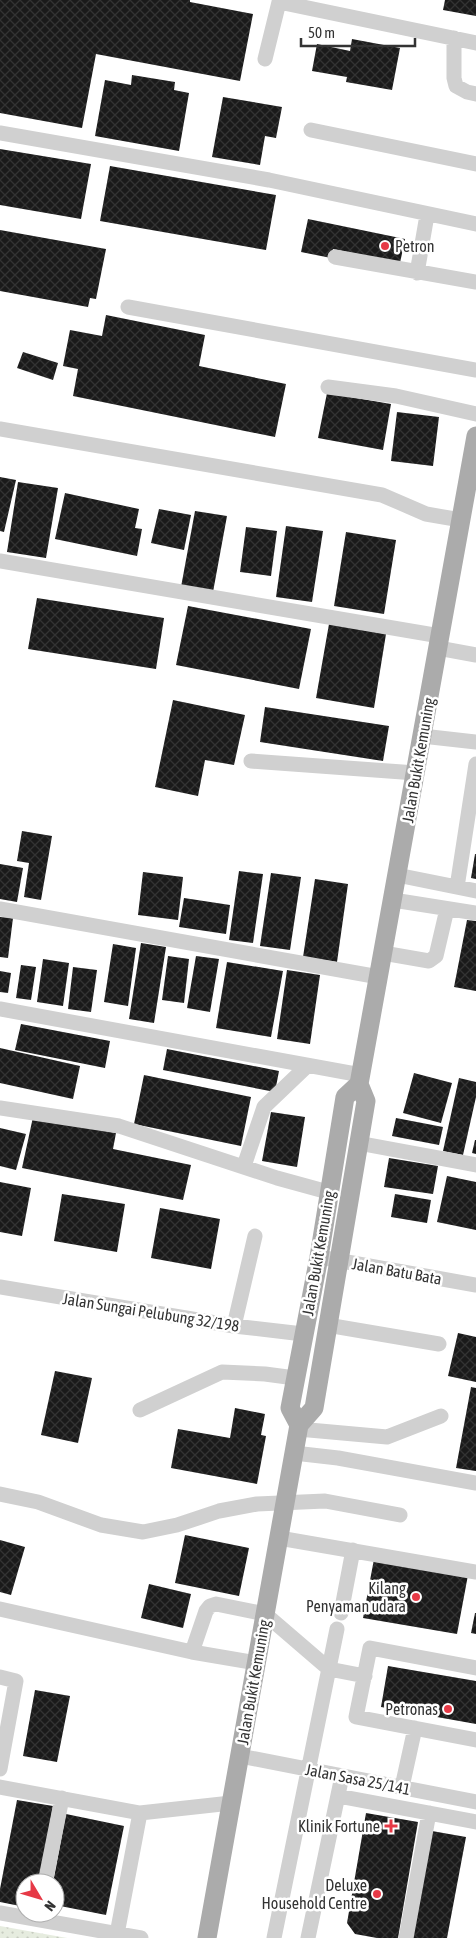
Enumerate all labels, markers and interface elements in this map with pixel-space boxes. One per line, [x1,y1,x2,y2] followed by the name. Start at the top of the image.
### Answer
[301,15,415,47] scale bar
[308,24,335,41] text: 50 m
[395,237,435,255] place label: Petron
[379,240,391,252] marker: Petron
[398,696,439,824] street label: Jalan Bukit Kemuning
[298,1189,339,1317] street label: Jalan Bukit Kemuning
[351,1254,443,1288] street label: Jalan Batu Bata
[61,1289,240,1336] street label: Jalan Sungai Pelubung 32/198
[306,1579,406,1616] place label: Kilang Penyaman udara
[410,1591,422,1603] marker: Kilang Penyaman udara
[233,1618,274,1746] street label: Jalan Bukit Kemuning
[385,1700,438,1718] place label: Petronas
[442,1703,454,1715] marker: Petronas
[304,1760,412,1798] street label: Jalan Sasa 25/141
[298,1817,380,1835] place label: Klinik Fortune
[384,1819,398,1833] marker: Klinik Fortune
[15,1873,65,1923] north arrow
[262,1876,367,1912] place label: Deluxe Household Centre
[371,1888,383,1900] marker: Deluxe Household Centre
[41,1898,59,1914] text: N

